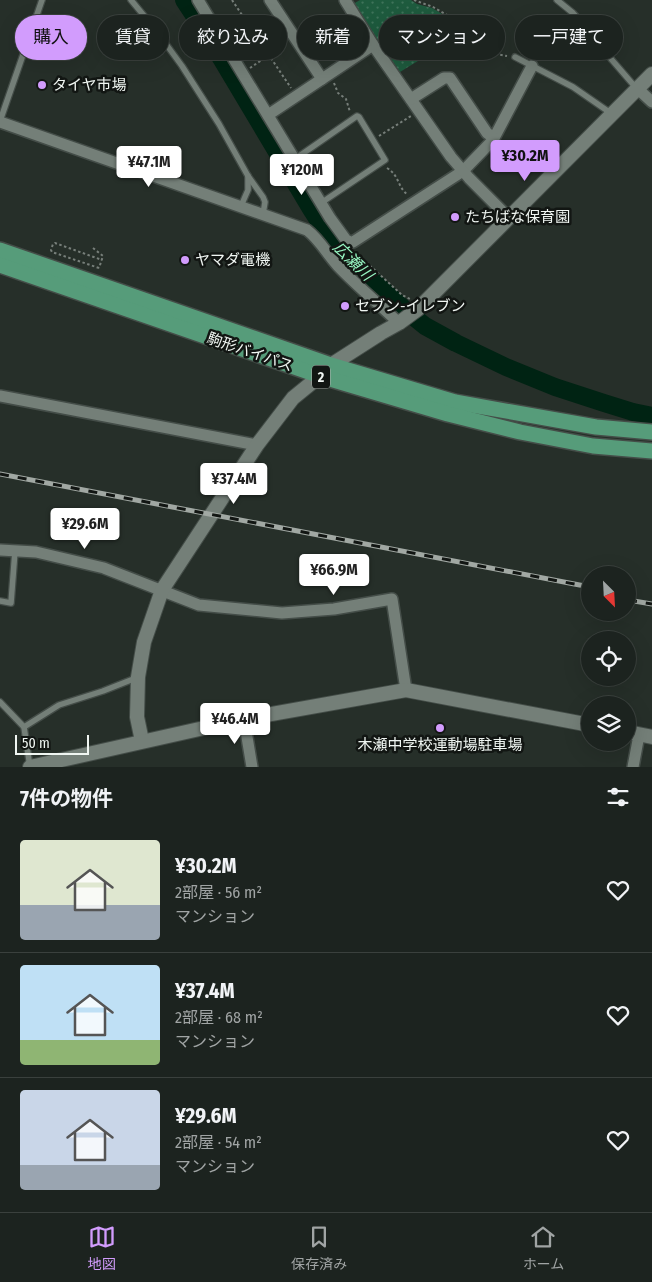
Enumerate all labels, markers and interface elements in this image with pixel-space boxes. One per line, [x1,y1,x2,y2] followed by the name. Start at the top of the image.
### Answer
[15,15,87,60] chip: 購入
[97,15,169,60] chip: 賃貸
[179,15,287,60] chip: 絞り込み
[297,15,369,60] chip: 新着
[379,15,505,60] chip: マンション
[515,15,623,60] chip: 一戸建て
[52,76,127,94] place label: タイヤ市場
[36,79,48,91] marker: タイヤ市場
[484,140,566,182] pin: ¥30.2M
[108,146,190,188] pin: ¥47.1M
[501,146,549,165] text: ¥30.2M
[127,152,171,171] text: ¥47.1M
[267,154,337,196] pin: ¥120M
[281,160,323,179] text: ¥120M
[465,208,570,226] place label: たちばな保育園
[449,211,461,223] marker: たちばな保育園
[329,237,378,286] water label: 広瀬川
[195,251,270,269] place label: ヤマダ電機
[179,254,191,266] marker: ヤマダ電機
[355,297,466,315] place label: セブン-イレブン
[339,300,351,312] marker: セブン-イレブン
[205,329,295,375] street label: 駒形バイパス
[312,366,330,388] road number: 2
[193,462,275,505] pin: ¥37.4M
[211,469,257,488] text: ¥37.4M
[44,508,126,550] pin: ¥29.6M
[61,514,109,533] text: ¥29.6M
[293,554,375,596] pin: ¥66.9M
[310,560,358,579] text: ¥66.9M
[581,566,636,621] north arrow
[581,566,636,751] map controls
[581,631,636,686] button: locate
[581,696,636,751] button: layers
[194,702,276,745] pin: ¥46.4M
[211,709,259,728] text: ¥46.4M
[434,722,446,734] marker: 木瀬中学校運動場駐車場
[15,732,89,755] scale bar
[22,735,50,752] text: 50 m
[357,736,523,754] place label: 木瀬中学校運動場駐車場
[604,783,632,811] icon: filters
[20,786,113,812] text: 7件の物件
[175,853,237,879] text: ¥30.2M
[60,860,120,920] icon: home
[604,876,632,904] icon: heart
[175,883,262,902] text: 2部屋 · 56 m²
[175,907,255,926] text: マンション
[175,978,235,1004] text: ¥37.4M
[60,985,120,1045] icon: home
[604,1001,632,1029] icon: heart
[175,1008,263,1027] text: 2部屋 · 68 m²
[175,1032,255,1051] text: マンション
[175,1103,237,1129] text: ¥29.6M
[60,1110,120,1170] icon: home
[604,1126,632,1154] icon: heart
[175,1133,262,1152] text: 2部屋 · 54 m²
[175,1157,255,1176] text: マンション
[88,1223,116,1273] tab: 地図
[291,1223,347,1273] tab: 保存済み
[523,1223,564,1273] tab: ホーム

